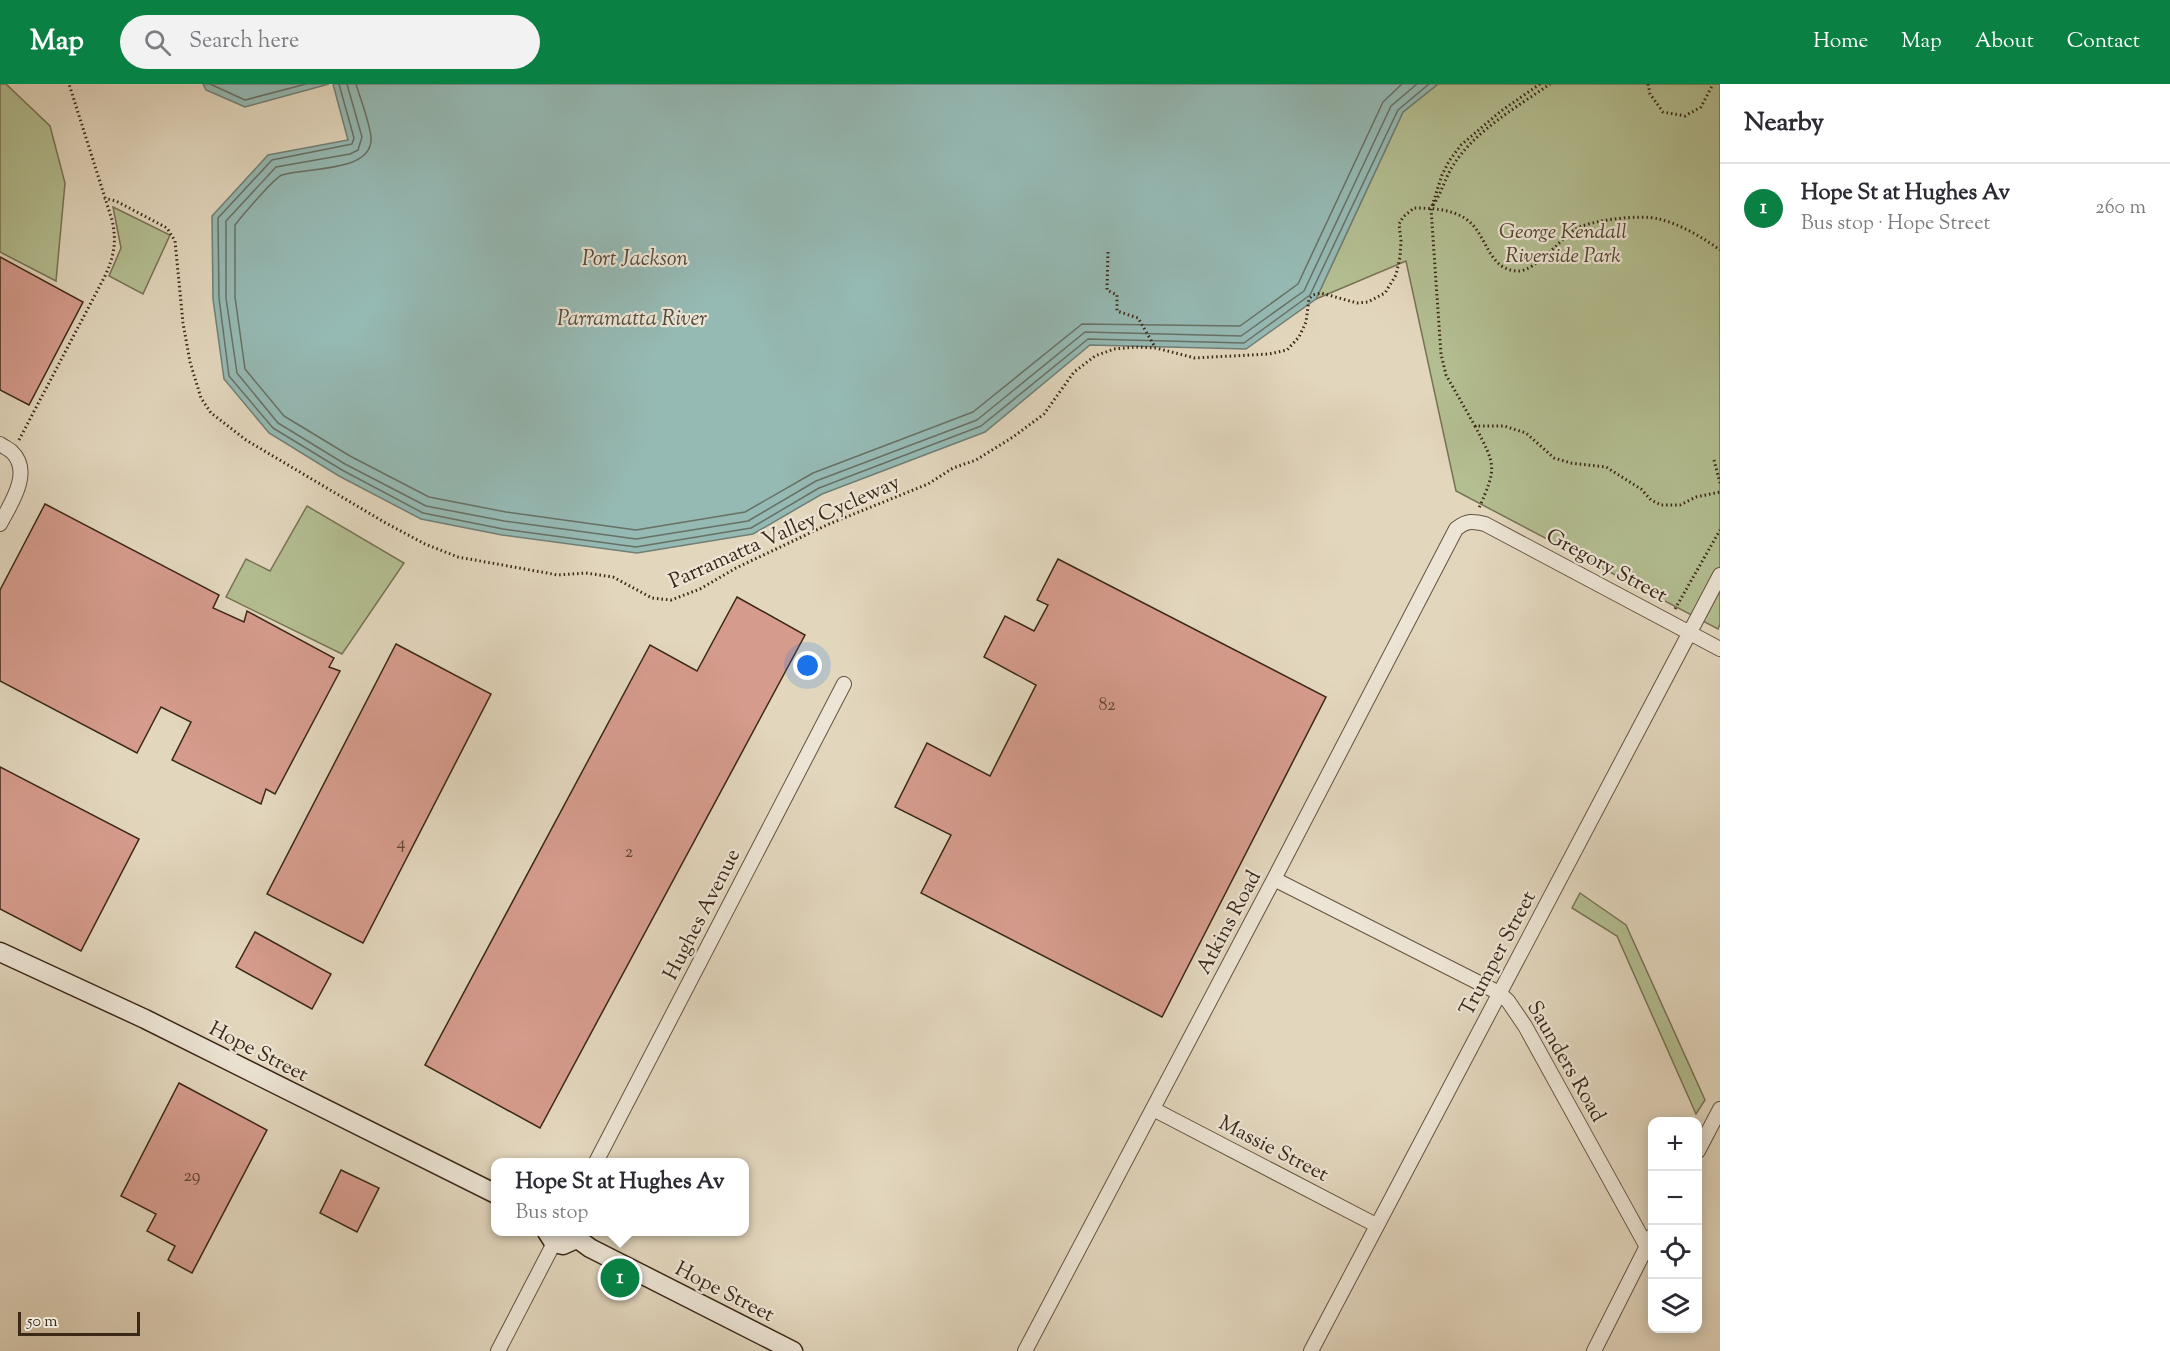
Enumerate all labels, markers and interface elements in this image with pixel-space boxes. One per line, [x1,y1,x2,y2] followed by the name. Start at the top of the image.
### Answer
[120,15,540,69] search box
[30,22,84,62] text: Map
[141,26,174,59] icon: search
[189,26,299,58] text: Search here
[1813,27,1868,57] text: Home
[1901,27,1942,57] text: Map
[1975,27,2034,57] text: About
[2067,27,2140,57] text: Contact
[1744,105,1824,142] text: Nearby
[1801,178,2010,210] text: Hope St at Hughes Av
[1760,194,1767,223] text: 1
[2095,194,2146,223] text: 260 m
[1801,210,1990,239] text: Bus stop · Hope Street
[1499,218,1627,272] park label: George Kendall Riverside Park
[582,244,688,276] water label: Port Jackson
[557,304,707,336] water label: Parramatta River
[665,468,905,597] street label: Parramatta Valley Cycleway
[1540,522,1672,611] street label: Gregory Street
[793,651,822,680] your location
[1098,693,1116,719] house number: 82
[396,831,406,857] house number: 4
[625,840,634,866] house number: 2
[657,844,749,986] street label: Hughes Avenue
[1190,866,1270,980] street label: Atkins Road
[1453,886,1544,1022] street label: Trumper Street
[1518,996,1612,1128] street label: Saunders Road
[203,1015,313,1091] street label: Hope Street
[1213,1109,1333,1190] street label: Massie Street
[1648,1117,1702,1333] map controls
[1648,1117,1702,1171] button: +
[491,1158,749,1236] popup
[183,1164,201,1190] house number: 29
[515,1167,725,1199] text: Hope St at Hughes Av
[1648,1171,1702,1225] button: −
[515,1199,588,1228] text: Bus stop
[1648,1225,1702,1279] button: locate
[669,1255,779,1331] street label: Hope Street
[600,1256,640,1300] pin: 1
[1648,1279,1702,1333] button: layers
[18,1309,140,1336] scale bar
[27,1311,58,1334] text: 50 m

